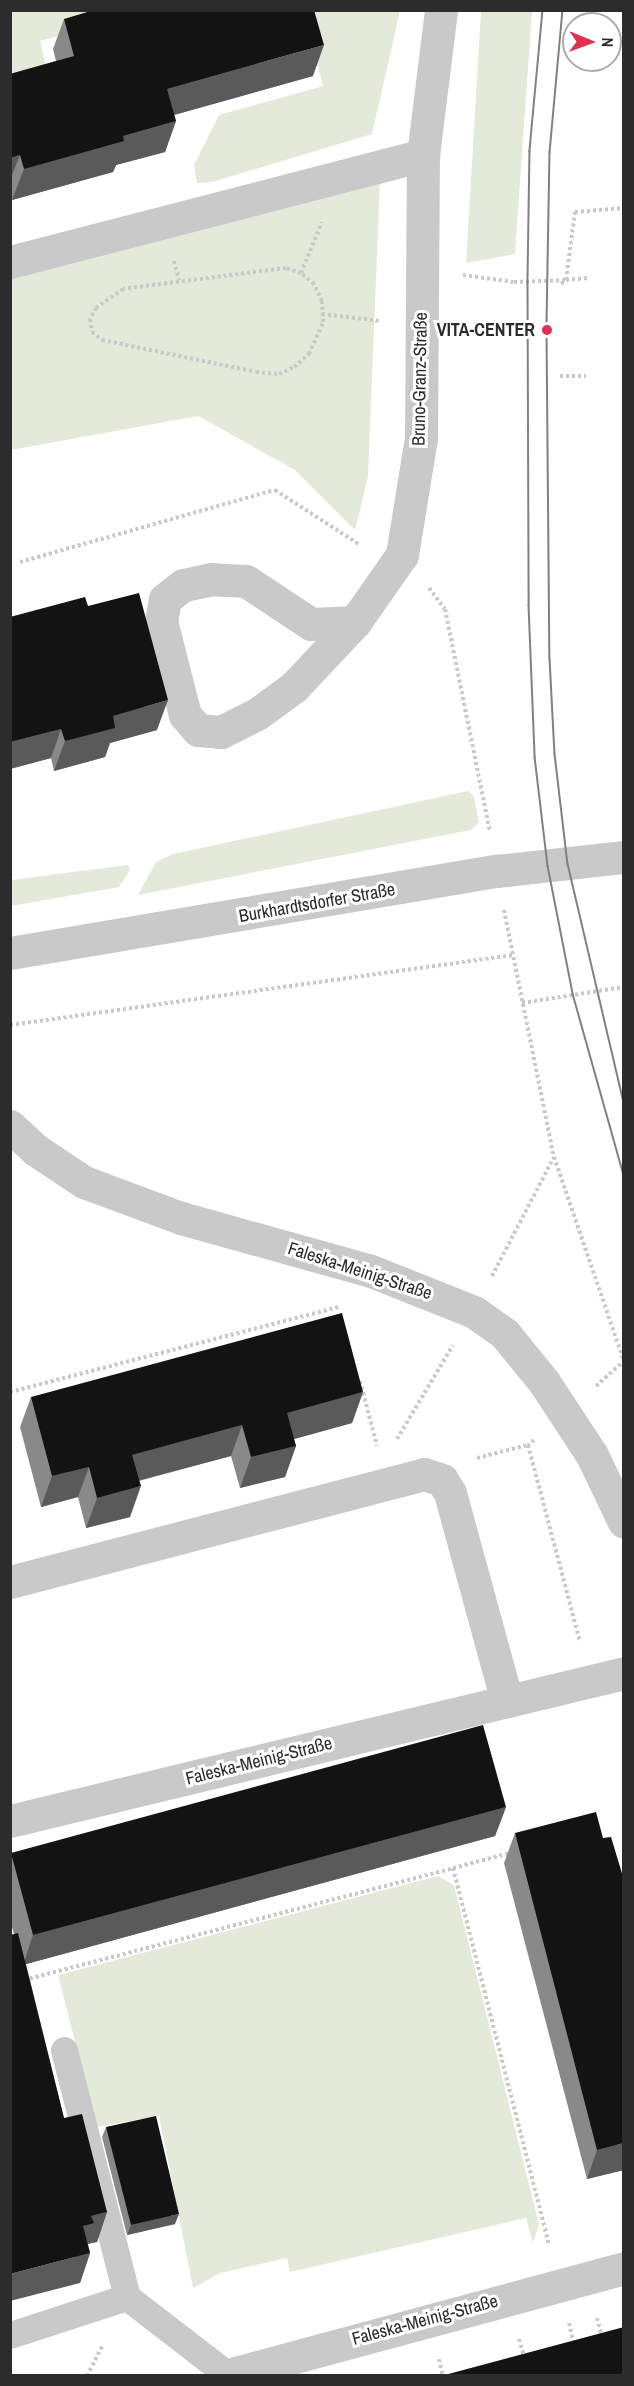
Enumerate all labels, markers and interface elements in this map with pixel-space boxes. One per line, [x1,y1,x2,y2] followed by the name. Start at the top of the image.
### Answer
[562,12,622,72] north arrow
[597,37,619,47] text: N
[408,312,432,446] street label: Bruno-Granz-Straße
[437,319,535,341] place label: VITA-CENTER
[540,323,554,337] marker: VITA-CENTER
[237,879,397,927] street label: Burkhardtsdorfer Straße
[285,1238,435,1304] street label: Faleska-Meinig-Straße
[184,1732,334,1790] street label: Faleska-Meinig-Straße
[350,2290,500,2350] street label: Faleska-Meinig-Straße

